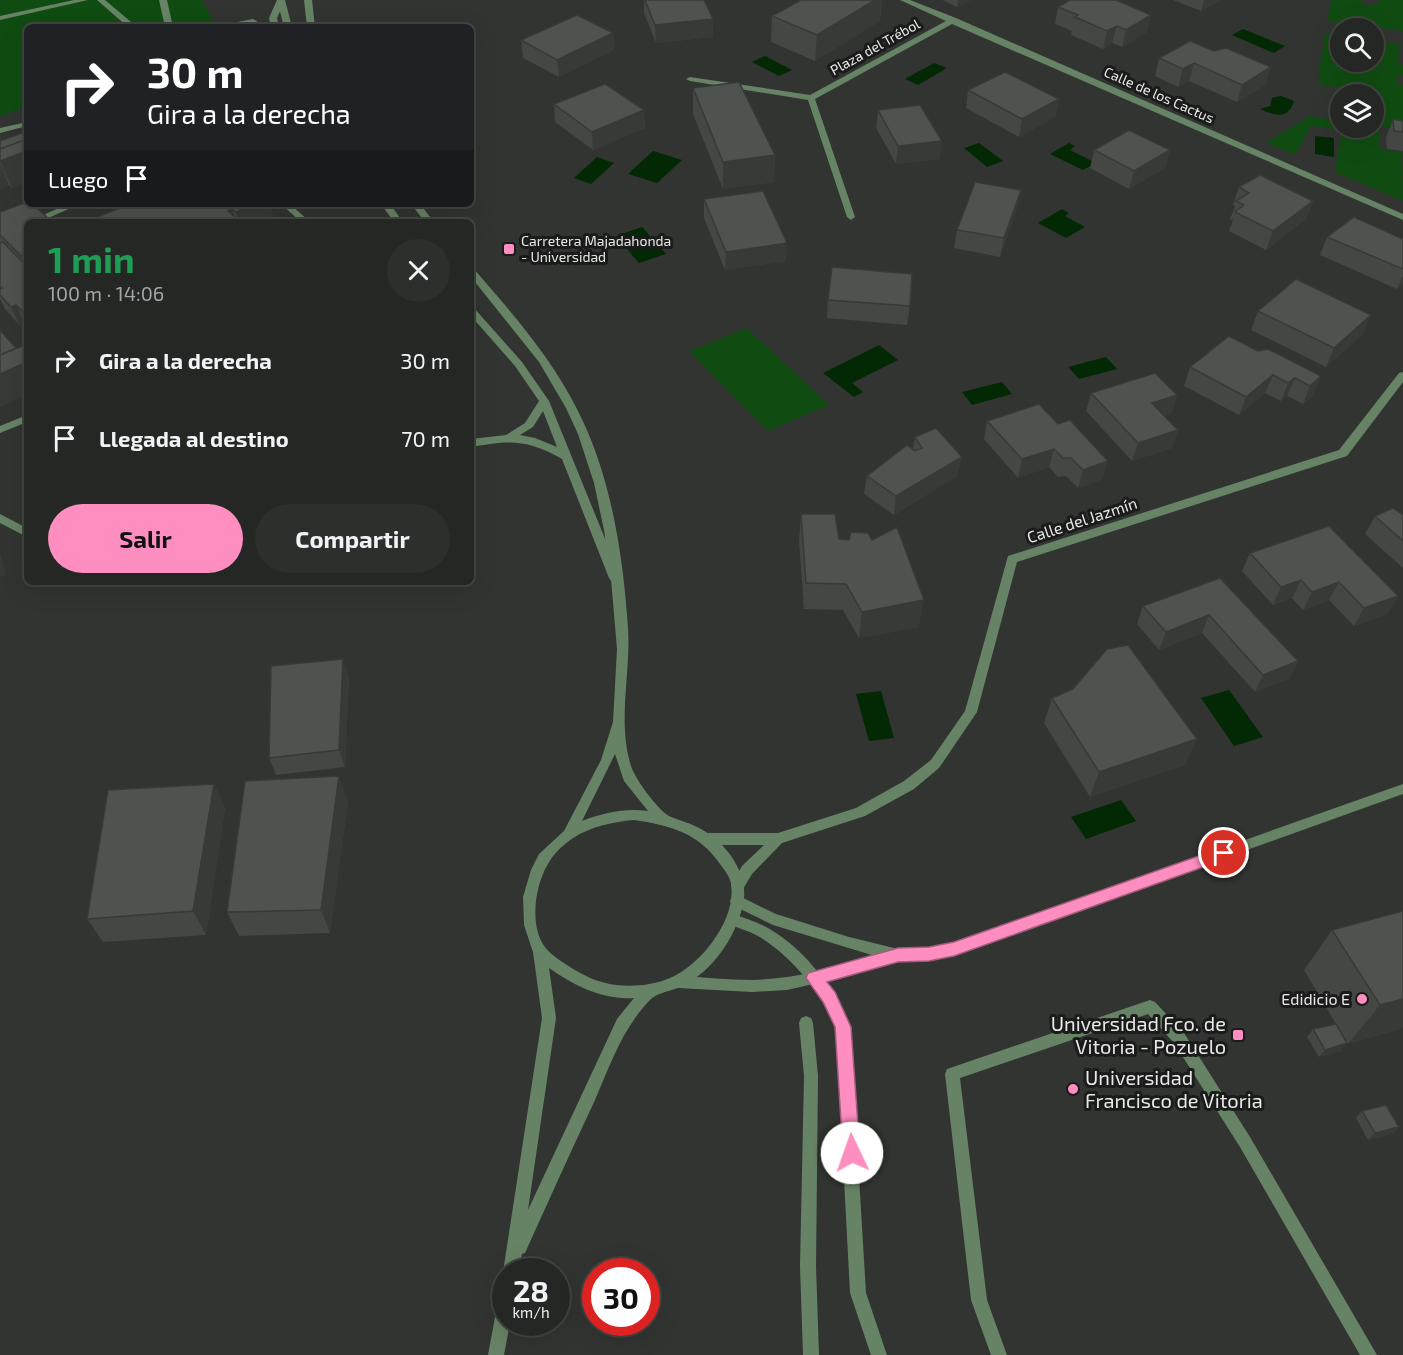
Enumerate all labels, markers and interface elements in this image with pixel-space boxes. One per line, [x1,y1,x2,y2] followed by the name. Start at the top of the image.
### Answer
[827,14,923,78] street label: Plaza del Trébol
[1330,18,1384,138] map controls
[1330,18,1384,72] button: search
[147,46,243,96] text: 30 m
[48,48,126,126] icon: right
[1102,63,1217,126] street label: Calle de los Cactus
[1330,84,1384,138] button: layers
[147,97,351,129] text: Gira a la derecha
[120,162,153,195] icon: arrive
[48,166,108,192] text: Luego
[521,232,671,265] place label: Carretera Majadahonda - Universidad
[48,237,135,280] text: 1 min
[387,239,450,302] button: close
[502,242,516,256] marker: Carretera Majadahonda - Universidad
[48,281,164,305] text: 100 m · 14:06
[48,344,81,377] icon: right
[99,347,272,373] text: Gira a la derecha
[400,347,450,373] text: 30 m
[48,422,81,455] icon: arrive
[99,425,289,451] text: Llegada al destino
[401,425,450,451] text: 70 m
[1024,493,1139,546] street label: Calle del Jazmín
[48,504,243,573] button: Salir
[255,504,450,573] button: Compartir
[1198,827,1249,878] pin
[1207,836,1240,869] icon: arrive
[1281,989,1350,1008] place label: Edidicio E
[1355,992,1369,1006] marker: Edidicio E
[1051,1011,1226,1058] place label: Universidad Fco. de Vitoria - Pozuelo
[1231,1028,1245,1042] marker: Universidad Fco. de Vitoria - Pozuelo
[1085,1065,1263,1112] place label: Universidad Francisco de Vitoria
[1066,1082,1080,1096] marker: Universidad Francisco de Vitoria
[820,1121,884,1185] position arrow
[582,1258,660,1336] speed limit sign: 30
[513,1272,549,1308] text: 28
[512,1303,550,1321] text: km/h

